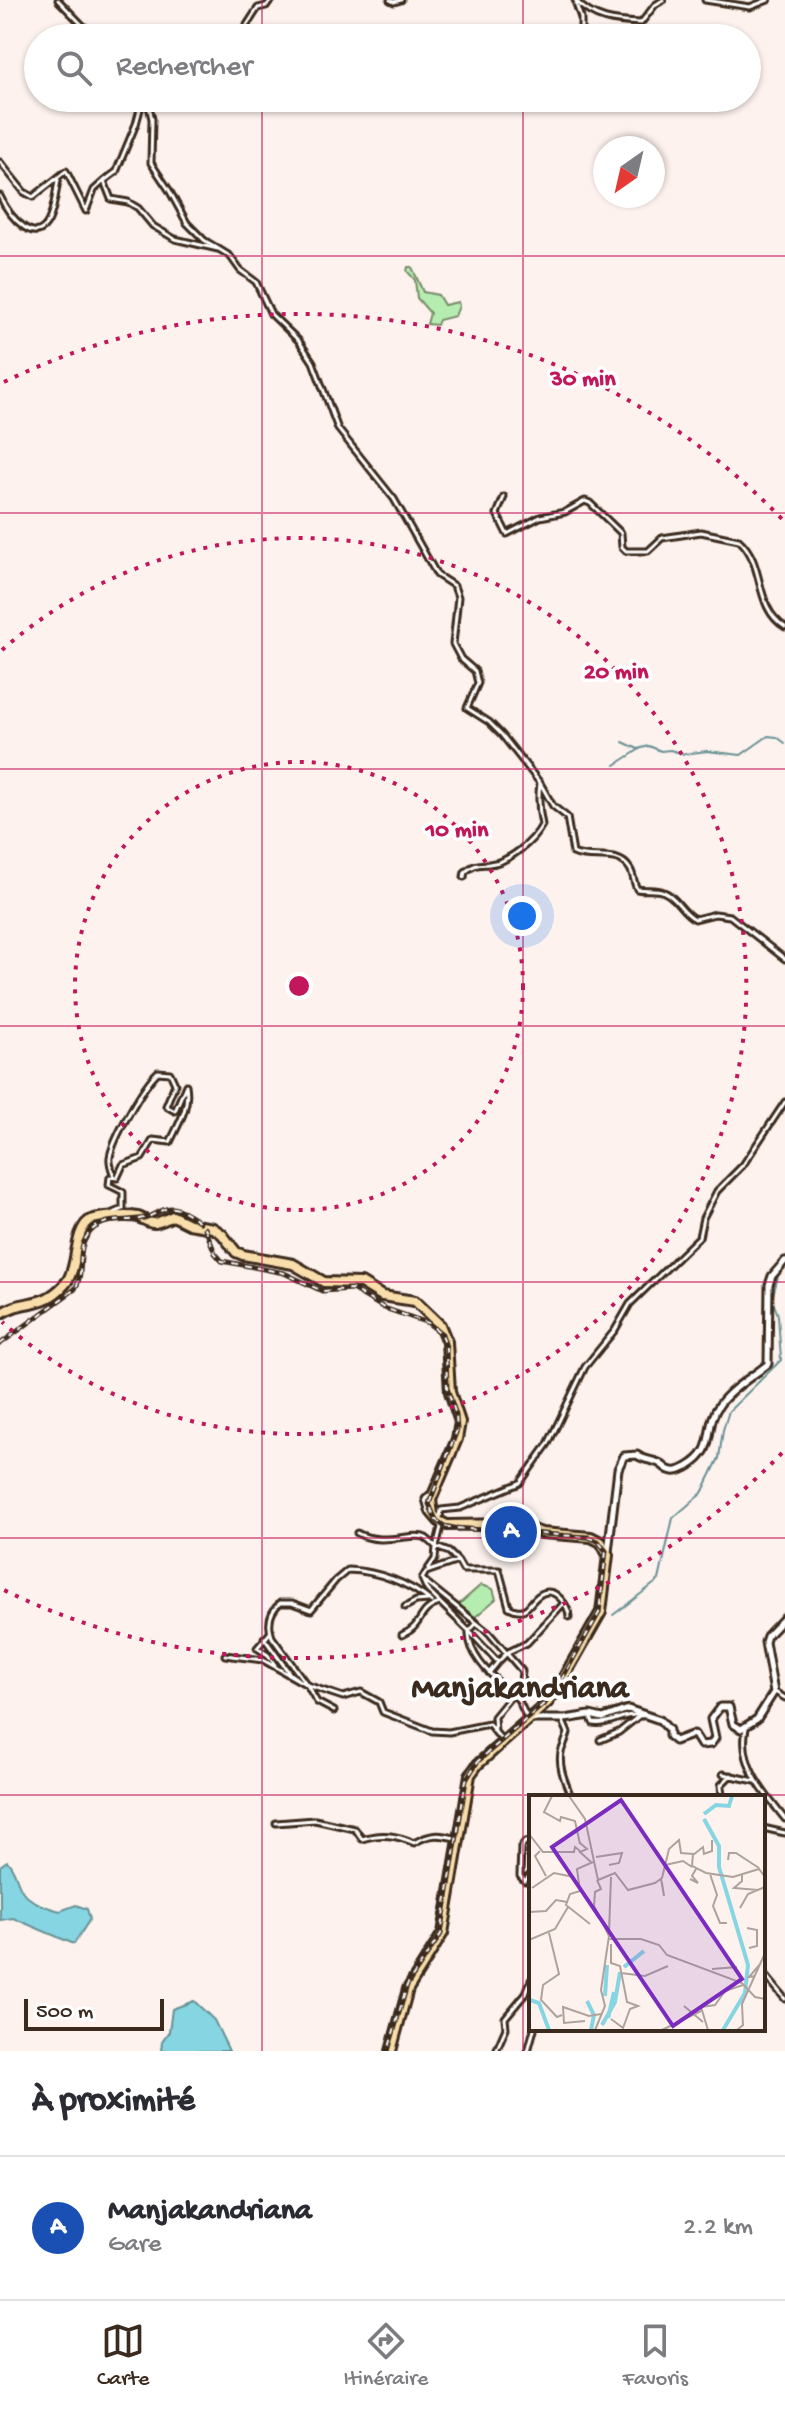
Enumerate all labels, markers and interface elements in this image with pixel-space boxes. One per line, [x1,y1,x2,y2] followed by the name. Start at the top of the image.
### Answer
[24,24,761,112] search box
[52,46,96,90] icon: search
[116,51,252,86] text: Rechercher
[593,136,665,208] north arrow
[549,366,616,395] text: 30 min
[584,659,649,688] text: 20 min
[425,817,489,846] text: 10 min
[502,896,542,936] your location
[285,972,313,1000] centre of rings
[485,1502,537,1562] pin: A
[411,1671,631,1709] district label: Manjakandriana
[529,1795,765,2031] inset map
[24,1995,164,2031] scale bar
[36,2000,93,2026] text: 500 m
[32,2083,195,2123] text: À proximité
[108,2195,312,2230] text: Manjakandriana
[50,2213,66,2244] text: A
[683,2213,753,2244] text: 2.2 km
[108,2230,161,2261] text: Gare
[97,2319,149,2393] tab: Carte
[344,2319,428,2393] tab: Itinéraire
[623,2319,688,2393] tab: Favoris

